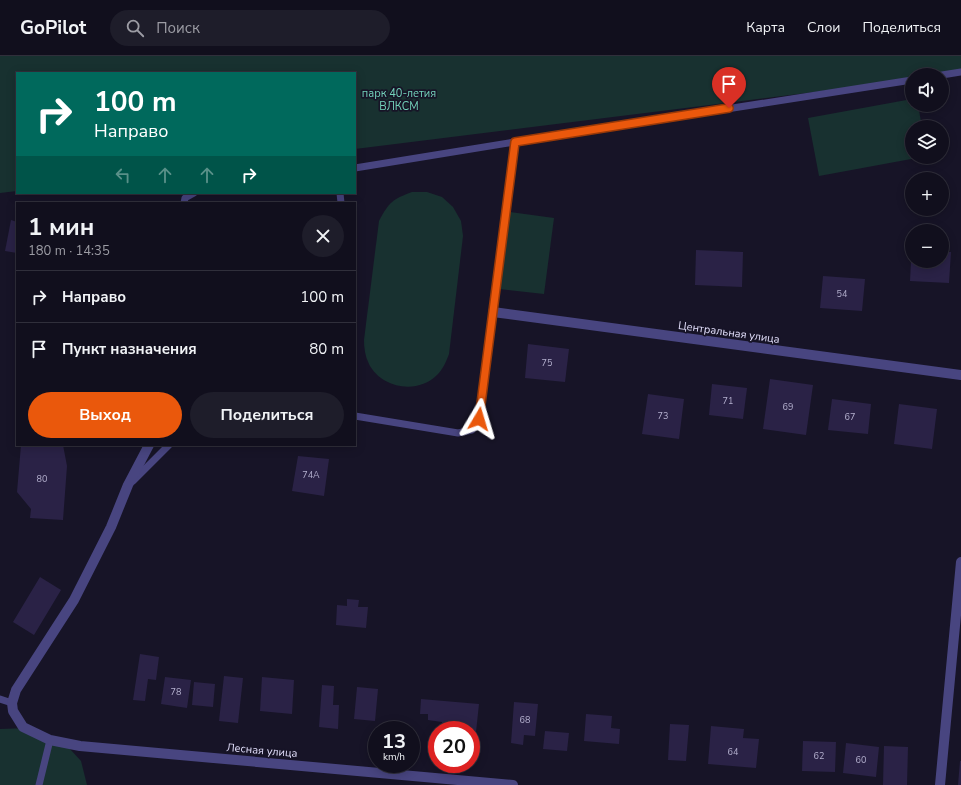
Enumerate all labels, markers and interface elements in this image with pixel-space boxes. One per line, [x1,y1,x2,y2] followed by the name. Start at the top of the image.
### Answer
[110,10,390,46] search box
[20,15,86,41] text: GoPilot
[124,17,146,39] icon: search
[156,18,200,38] text: Поиск
[746,18,785,37] text: Карта
[807,18,841,37] text: Слои
[863,18,941,37] text: Поделиться
[712,67,746,108] pin
[905,68,949,268] map controls
[905,68,949,112] button: sound
[718,73,740,95] icon: arrive
[94,83,177,121] text: 100 m
[362,86,436,114] park label: парк 40-летия ВЛКСМ
[28,88,80,140] icon: right
[94,119,168,143] text: Направо
[905,120,949,164] button: layers
[112,164,134,186] icon: left
[154,164,176,186] icon: ahead
[196,164,218,186] icon: ahead
[238,164,260,186] icon: right
[905,172,949,216] button: +
[28,211,94,243] text: 1 мин
[302,215,344,257] button: close
[905,224,949,268] button: −
[28,242,110,260] text: 180 m · 14:35
[28,286,50,308] icon: right
[62,287,126,307] text: Направо
[300,287,344,307] text: 100 m
[837,288,848,300] house number: 54
[677,318,781,347] street label: Центральная улица
[28,338,50,360] icon: arrive
[62,339,197,359] text: Пункт назначения
[309,339,344,359] text: 80 m
[542,357,552,369] house number: 75
[28,392,182,438] button: Выход
[190,392,344,438] button: Поделиться
[723,395,733,407] house number: 71
[458,398,500,440] position arrow
[783,401,793,413] house number: 69
[658,410,668,422] house number: 73
[845,411,855,423] house number: 67
[302,469,320,481] house number: 74А
[37,473,47,485] house number: 80
[171,686,181,698] house number: 78
[520,714,530,726] house number: 68
[428,721,480,773] speed limit sign: 20
[382,728,406,755] text: 13
[226,740,298,761] street label: Лесная улица
[728,746,739,758] house number: 64
[383,750,405,764] text: km/h
[814,750,824,762] house number: 62
[856,754,866,766] house number: 60

